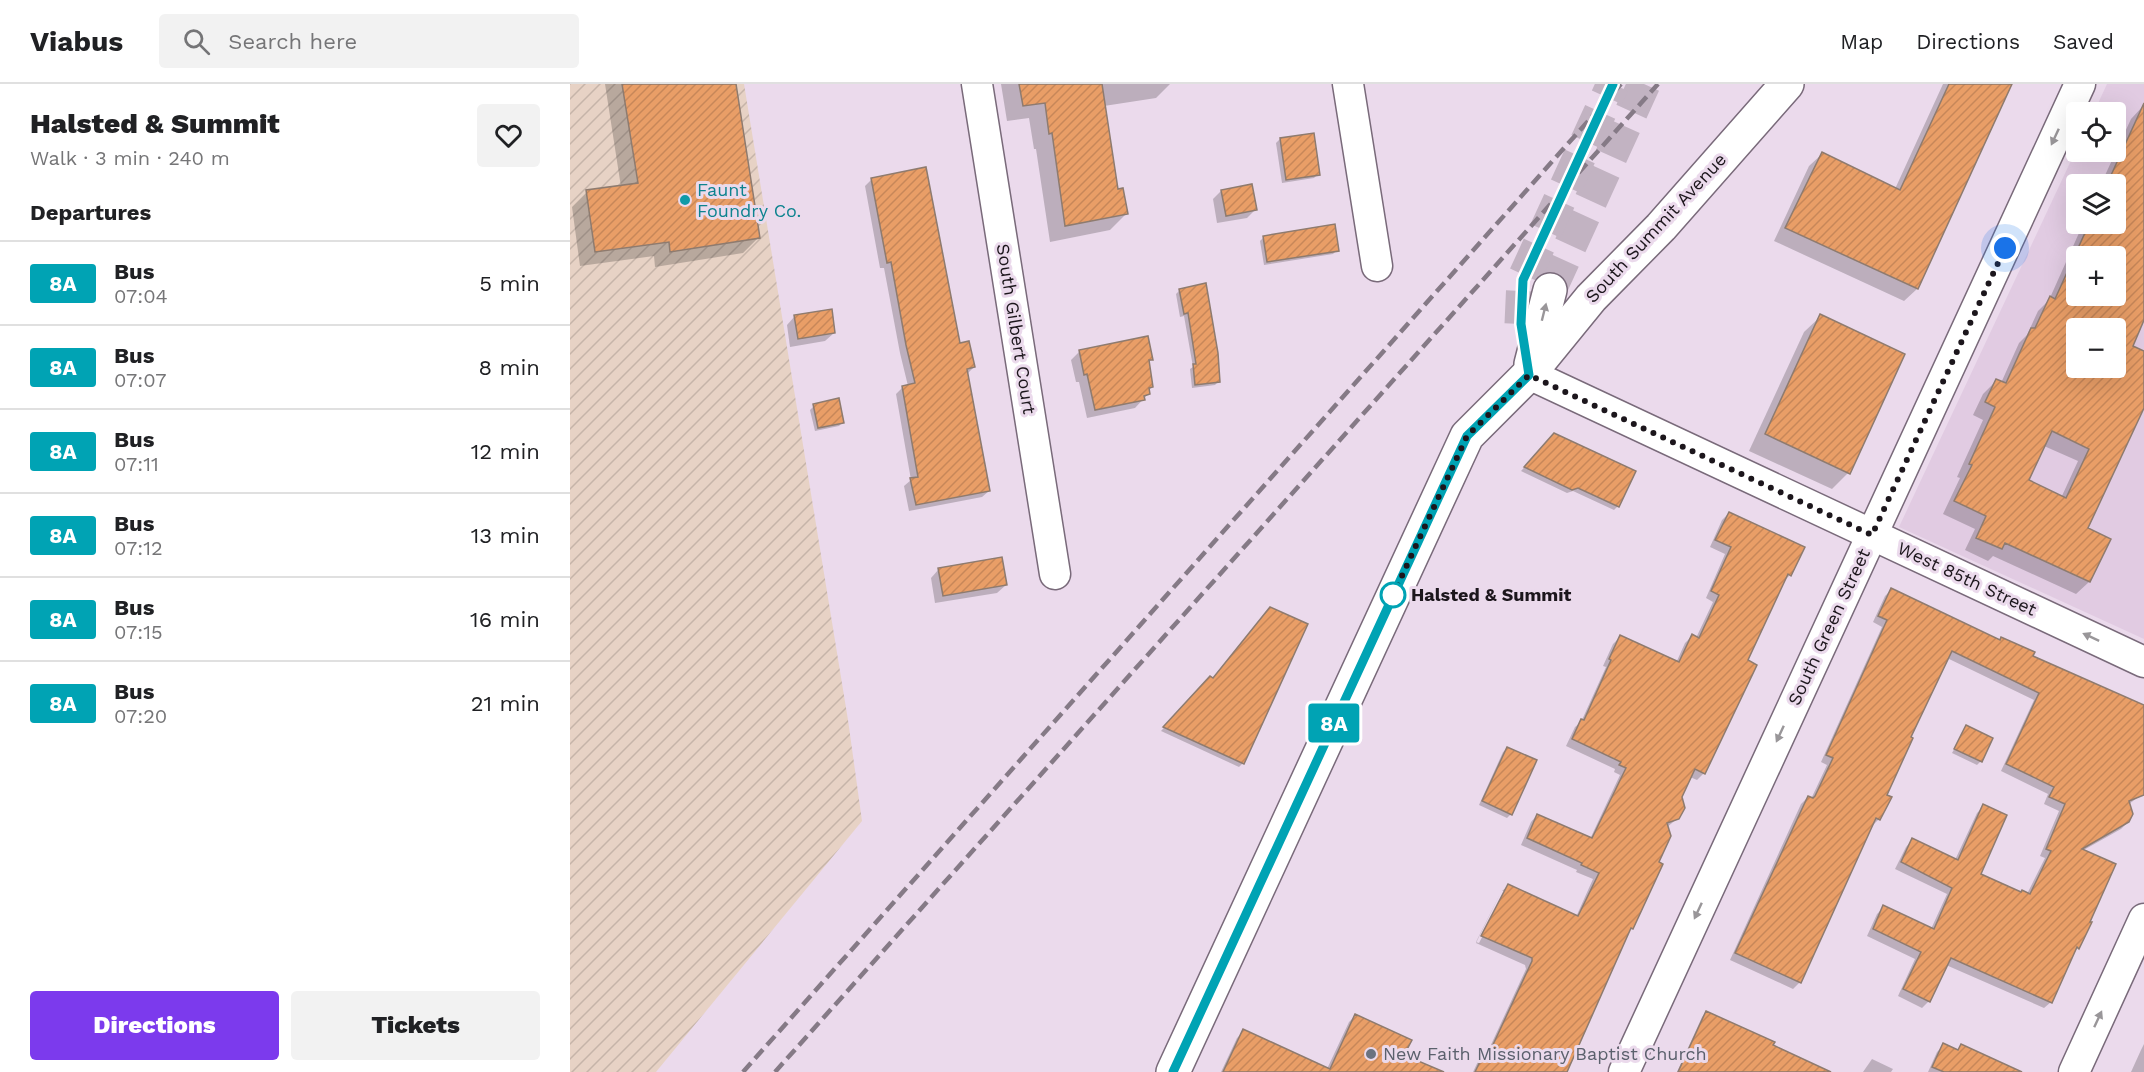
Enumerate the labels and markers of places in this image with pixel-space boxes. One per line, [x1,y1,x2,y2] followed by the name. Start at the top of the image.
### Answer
[697,179,801,221] place label: Faunt Foundry Co.
[678,193,692,207] marker: Faunt Foundry Co.
[1380,582,1406,608] marker: Halsted & Summit
[1411,584,1572,605] place label: Halsted & Summit
[1383,1043,1707,1064] place label: New Faith Missionary Baptist Church
[1364,1047,1378,1061] marker: New Faith Missionary Baptist Church

